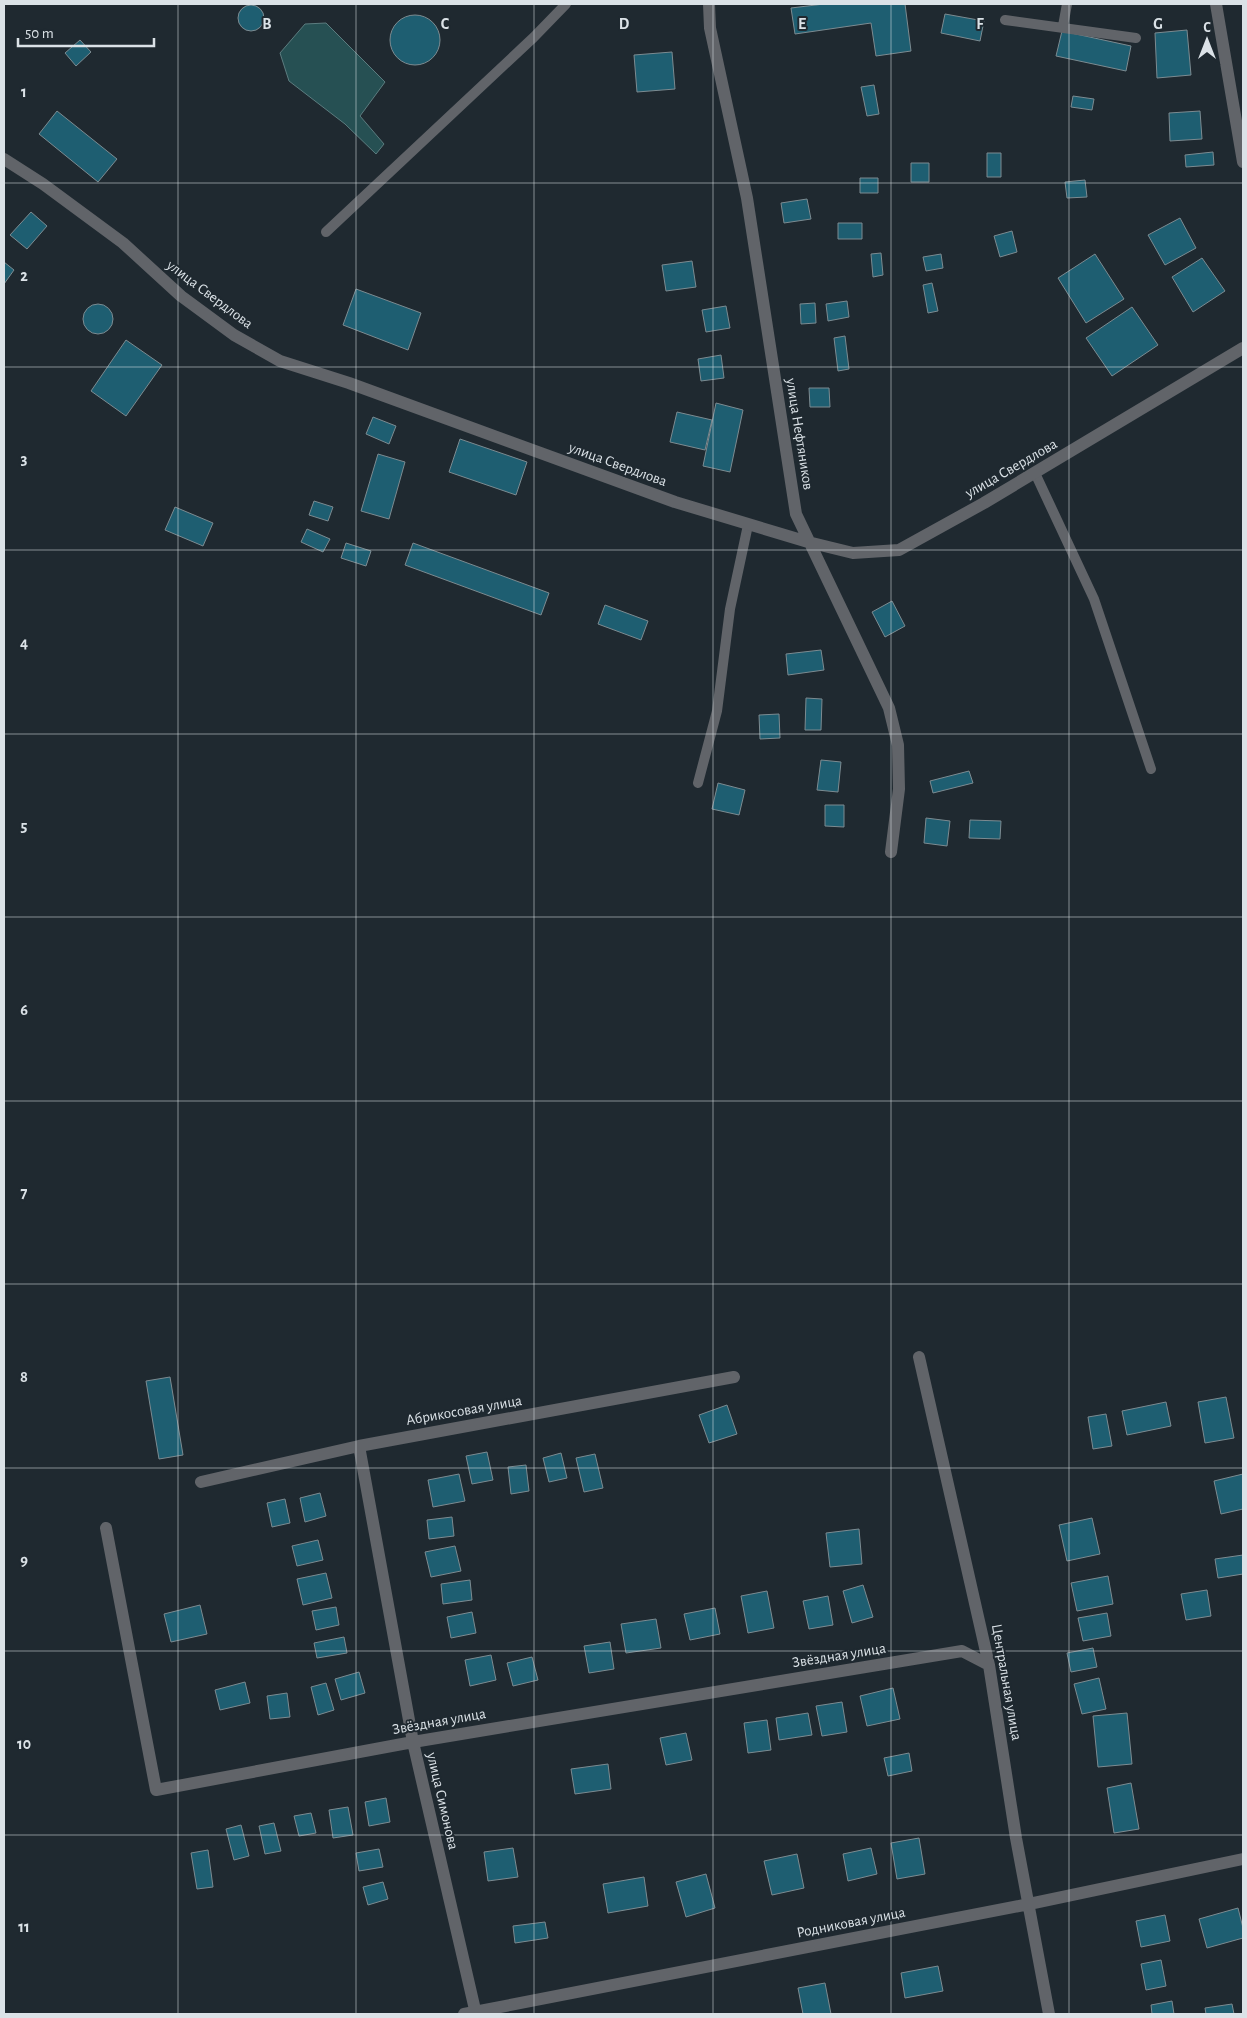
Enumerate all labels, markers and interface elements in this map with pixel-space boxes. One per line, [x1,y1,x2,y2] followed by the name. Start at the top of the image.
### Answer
[18,15,154,47] scale bar
[1182,15,1232,65] north arrow
[262,16,272,32] text: B
[441,16,450,32] text: C
[619,16,630,32] text: D
[798,16,806,32] text: E
[976,16,984,32] text: F
[1153,16,1163,32] text: G
[1203,21,1211,35] text: С
[25,26,54,41] text: 50 m
[21,84,27,100] text: 1
[163,257,256,332] street label: улица Свердлова
[20,268,28,284] text: 2
[783,376,816,491] street label: улица Нефтяников
[962,436,1060,501] street label: улица Свердлова
[566,439,669,489] street label: улица Свердлова
[21,451,28,467] text: 3
[20,635,28,651] text: 4
[21,818,28,834] text: 5
[20,1002,28,1018] text: 6
[21,1185,28,1201] text: 7
[20,1369,28,1385] text: 8
[405,1393,523,1428] street label: Абрикосовая улица
[20,1552,28,1568] text: 9
[989,1623,1024,1742] street label: Центральная улица
[791,1641,887,1670] street label: Звёздная улица
[391,1706,487,1737] street label: Звёздная улица
[17,1736,31,1752] text: 10
[424,1750,461,1851] street label: улица Симонова
[796,1905,907,1940] street label: Родниковая улица
[18,1919,30,1935] text: 11

